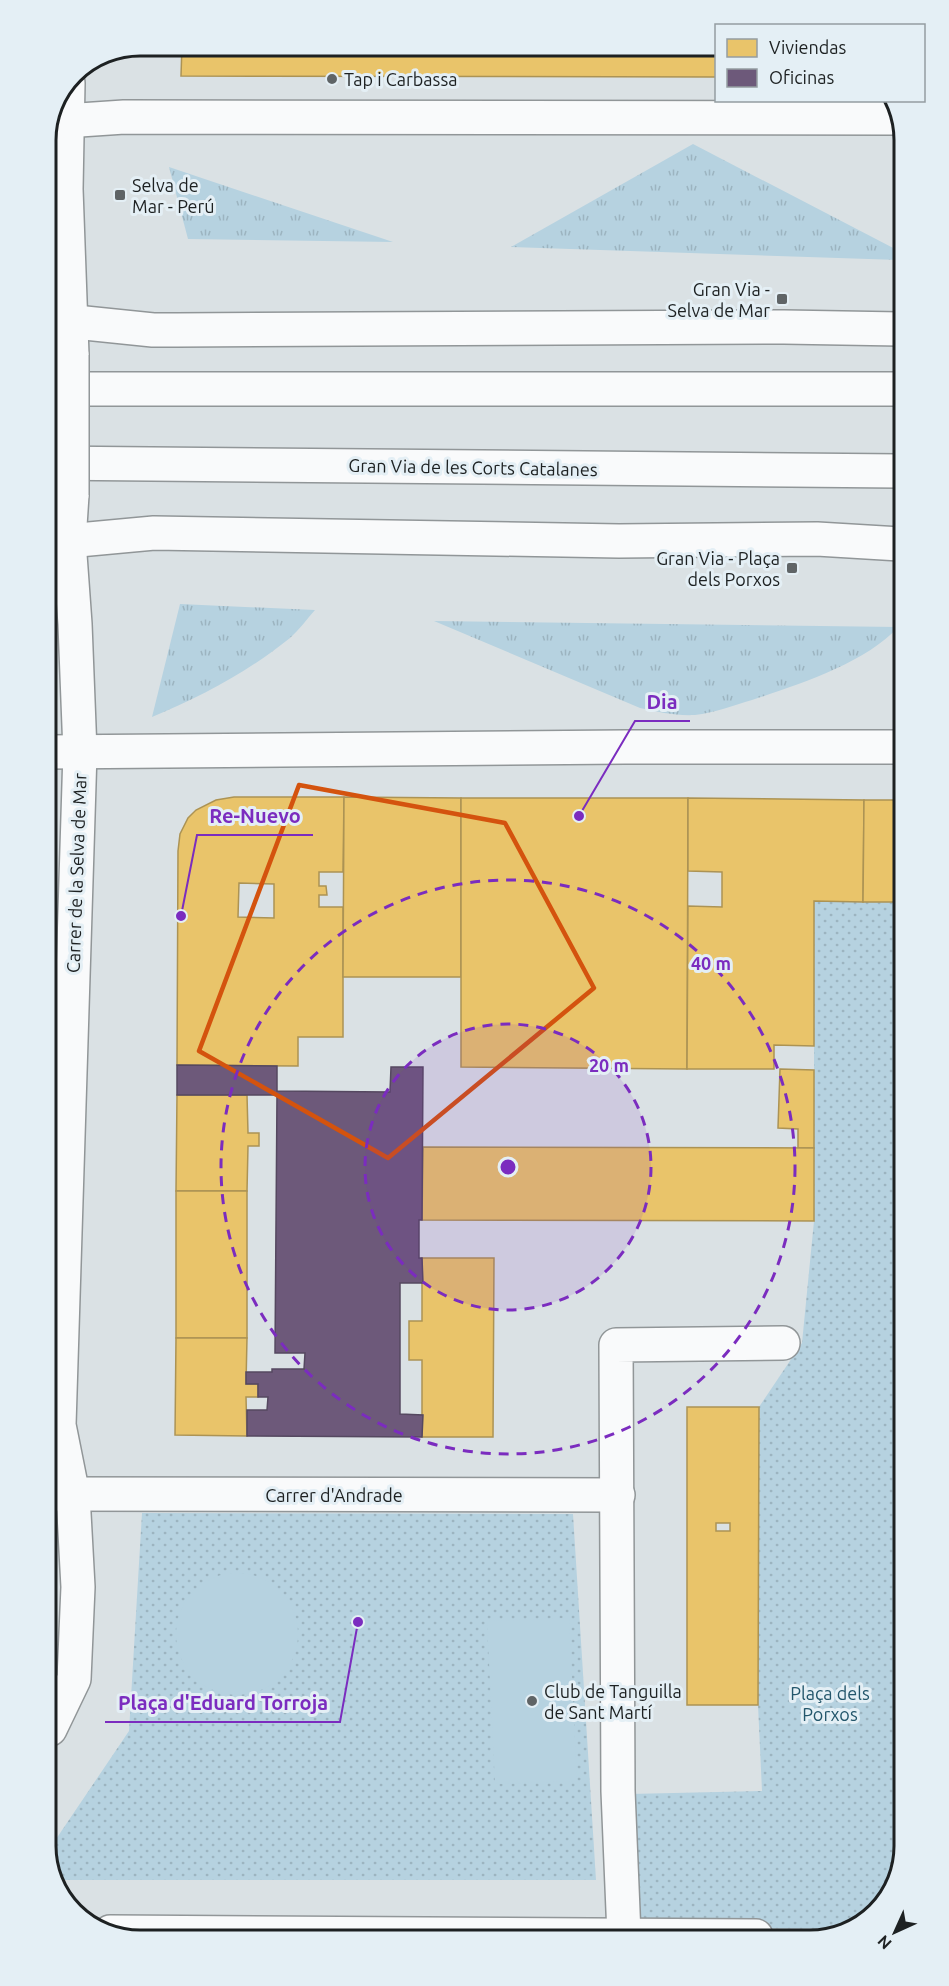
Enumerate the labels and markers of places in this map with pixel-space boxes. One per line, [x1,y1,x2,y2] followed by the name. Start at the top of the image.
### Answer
[344,69,458,89] place label: Tap i Carbassa
[325,72,339,86] marker: Tap i Carbassa
[132,175,215,216] place label: Selva de Mar - Perú
[113,188,127,202] marker: Selva de Mar - Perú
[667,279,770,320] place label: Gran Via - Selva de Mar
[775,292,789,306] marker: Gran Via - Selva de Mar
[656,548,780,589] place label: Gran Via - Plaça dels Porxos
[785,561,799,575] marker: Gran Via - Plaça dels Porxos
[635,683,690,721] callout: Dia
[197,797,313,835] callout: Re-Nuevo
[498,1157,518,1177] centre of rings
[544,1681,682,1722] place label: Club de Tanguilla de Sant Martí
[105,1684,340,1722] callout: Plaça d'Eduard Torroja
[525,1694,539,1708] marker: Club de Tanguilla de Sant Martí

